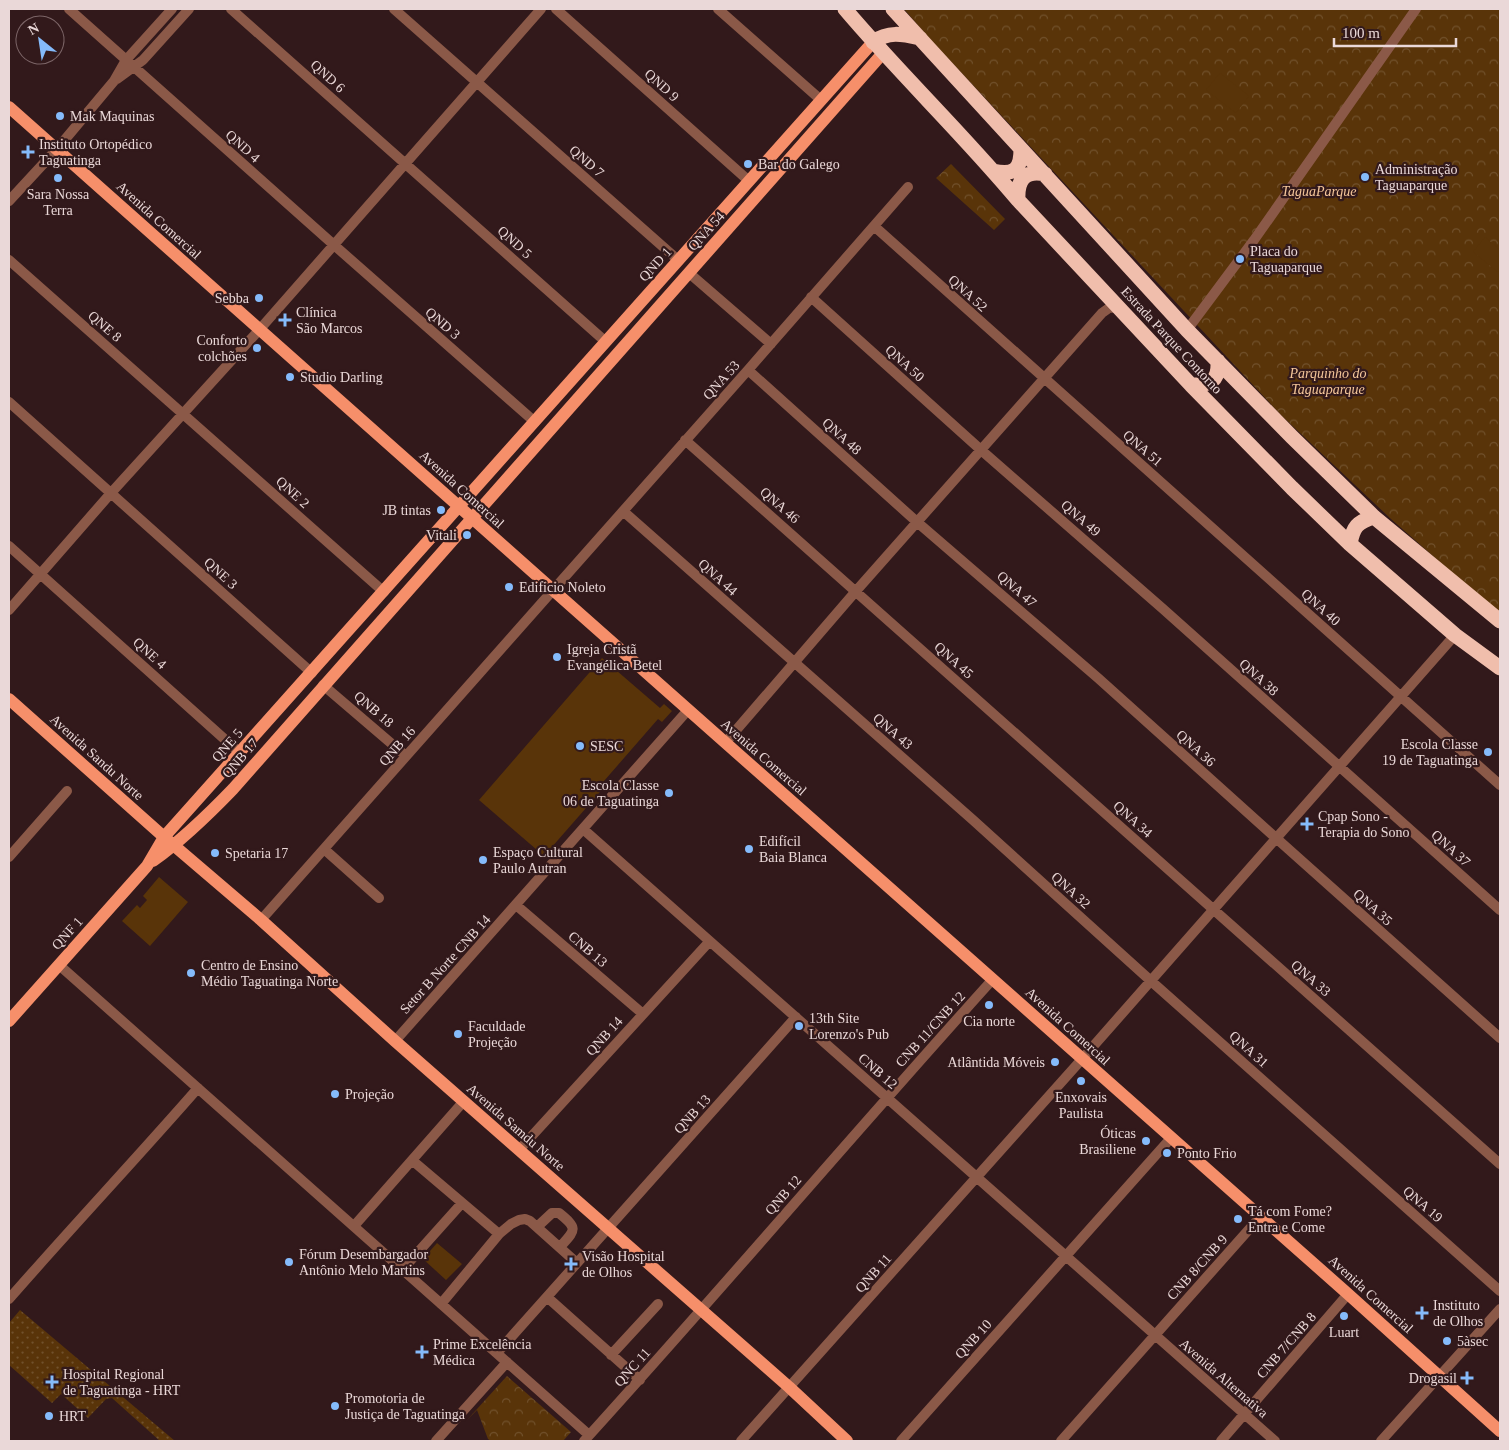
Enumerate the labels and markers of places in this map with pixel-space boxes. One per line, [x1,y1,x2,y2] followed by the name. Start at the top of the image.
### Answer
[70,109,154,124] place label: Mak Maquinas
[54,110,66,122] marker: Mak Maquinas
[39,137,152,168] place label: Instituto Ortopédico Taguatinga
[21,145,35,159] marker: Instituto Ortopédico Taguatinga
[758,157,840,172] place label: Bar do Galego
[742,158,754,170] marker: Bar do Galego
[1375,162,1457,193] place label: Administração Taguaparque
[1359,171,1371,183] marker: Administração Taguaparque
[52,172,64,184] marker: Sara Nossa Terra
[27,187,90,218] place label: Sara Nossa Terra
[1250,244,1322,275] place label: Placa do Taguaparque
[1234,253,1246,265] marker: Placa do Taguaparque
[215,291,250,306] place label: Sebba
[253,292,265,304] marker: Sebba
[296,305,363,336] place label: Clínica São Marcos
[278,313,292,327] marker: Clínica São Marcos
[196,333,247,364] place label: Conforto colchões
[251,342,263,354] marker: Conforto colchões
[300,370,383,385] place label: Studio Darling
[284,371,296,383] marker: Studio Darling
[382,503,431,518] place label: JB tintas
[435,504,447,516] marker: JB tintas
[426,528,457,543] place label: Vitali
[461,529,473,541] marker: Vitali
[519,580,606,595] place label: Edificio Noleto
[503,581,515,593] marker: Edificio Noleto
[567,642,662,673] place label: Igreja Cristã Evangélica Betel
[551,651,563,663] marker: Igreja Cristã Evangélica Betel
[1382,737,1479,768] place label: Escola Classe 19 de Taguatinga
[590,739,623,754] place label: SESC
[574,740,586,752] marker: SESC
[1482,746,1494,758] marker: Escola Classe 19 de Taguatinga
[563,778,660,809] place label: Escola Classe 06 de Taguatinga
[663,787,675,799] marker: Escola Classe 06 de Taguatinga
[1318,809,1410,840] place label: Cpap Sono - Terapia do Sono
[1300,817,1314,831] marker: Cpap Sono - Terapia do Sono
[759,834,828,865] place label: Edifícil Baia Blanca
[743,843,755,855] marker: Edifícil Baia Blanca
[493,845,583,876] place label: Espaço Cultural Paulo Autran
[225,846,288,861] place label: Spetaria 17
[209,847,221,859] marker: Spetaria 17
[477,854,489,866] marker: Espaço Cultural Paulo Autran
[201,958,338,989] place label: Centro de Ensino Médio Taguatinga Norte
[185,967,197,979] marker: Centro de Ensino Médio Taguatinga Norte
[983,999,995,1011] marker: Cia norte
[809,1011,889,1042] place label: 13th Site Lorenzo's Pub
[963,1014,1015,1029] place label: Cia norte
[468,1019,526,1050] place label: Faculdade Projeção
[793,1020,805,1032] marker: 13th Site Lorenzo's Pub
[452,1028,464,1040] marker: Faculdade Projeção
[947,1055,1045,1070] place label: Atlântida Móveis
[1049,1056,1061,1068] marker: Atlântida Móveis
[1075,1075,1087,1087] marker: Enxovais Paulista
[345,1087,394,1102] place label: Projeção
[329,1088,341,1100] marker: Projeção
[1055,1090,1107,1121] place label: Enxovais Paulista
[1079,1125,1136,1157] place label: Óticas Brasiliene
[1140,1135,1152,1147] marker: Óticas Brasiliene
[1177,1146,1237,1161] place label: Ponto Frio
[1161,1147,1173,1159] marker: Ponto Frio
[1248,1204,1332,1235] place label: Tá com Fome? Entra e Come
[1232,1213,1244,1225] marker: Tá com Fome? Entra e Come
[299,1247,429,1278] place label: Fórum Desembargador Antônio Melo Martins
[582,1249,665,1280] place label: Visão Hospital de Olhos
[283,1256,295,1268] marker: Fórum Desembargador Antônio Melo Martins
[564,1257,578,1271] marker: Visão Hospital de Olhos
[1433,1298,1483,1329] place label: Instituto de Olhos
[1415,1306,1429,1320] marker: Instituto de Olhos
[1338,1310,1350,1322] marker: Luart
[1329,1325,1359,1340] place label: Luart
[1457,1334,1488,1349] place label: 5àsec
[1441,1335,1453,1347] marker: 5àsec
[433,1337,532,1368] place label: Prime Excelência Médica
[415,1345,429,1359] marker: Prime Excelência Médica
[63,1367,181,1398] place label: Hospital Regional de Taguatinga - HRT
[1409,1371,1457,1386] place label: Drogasil
[1461,1372,1473,1384] marker: Drogasil
[45,1375,59,1389] marker: Hospital Regional de Taguatinga - HRT
[345,1391,466,1422] place label: Promotoria de Justiça de Taguatinga
[329,1400,341,1412] marker: Promotoria de Justiça de Taguatinga
[59,1409,87,1424] place label: HRT
[43,1410,55,1422] marker: HRT

